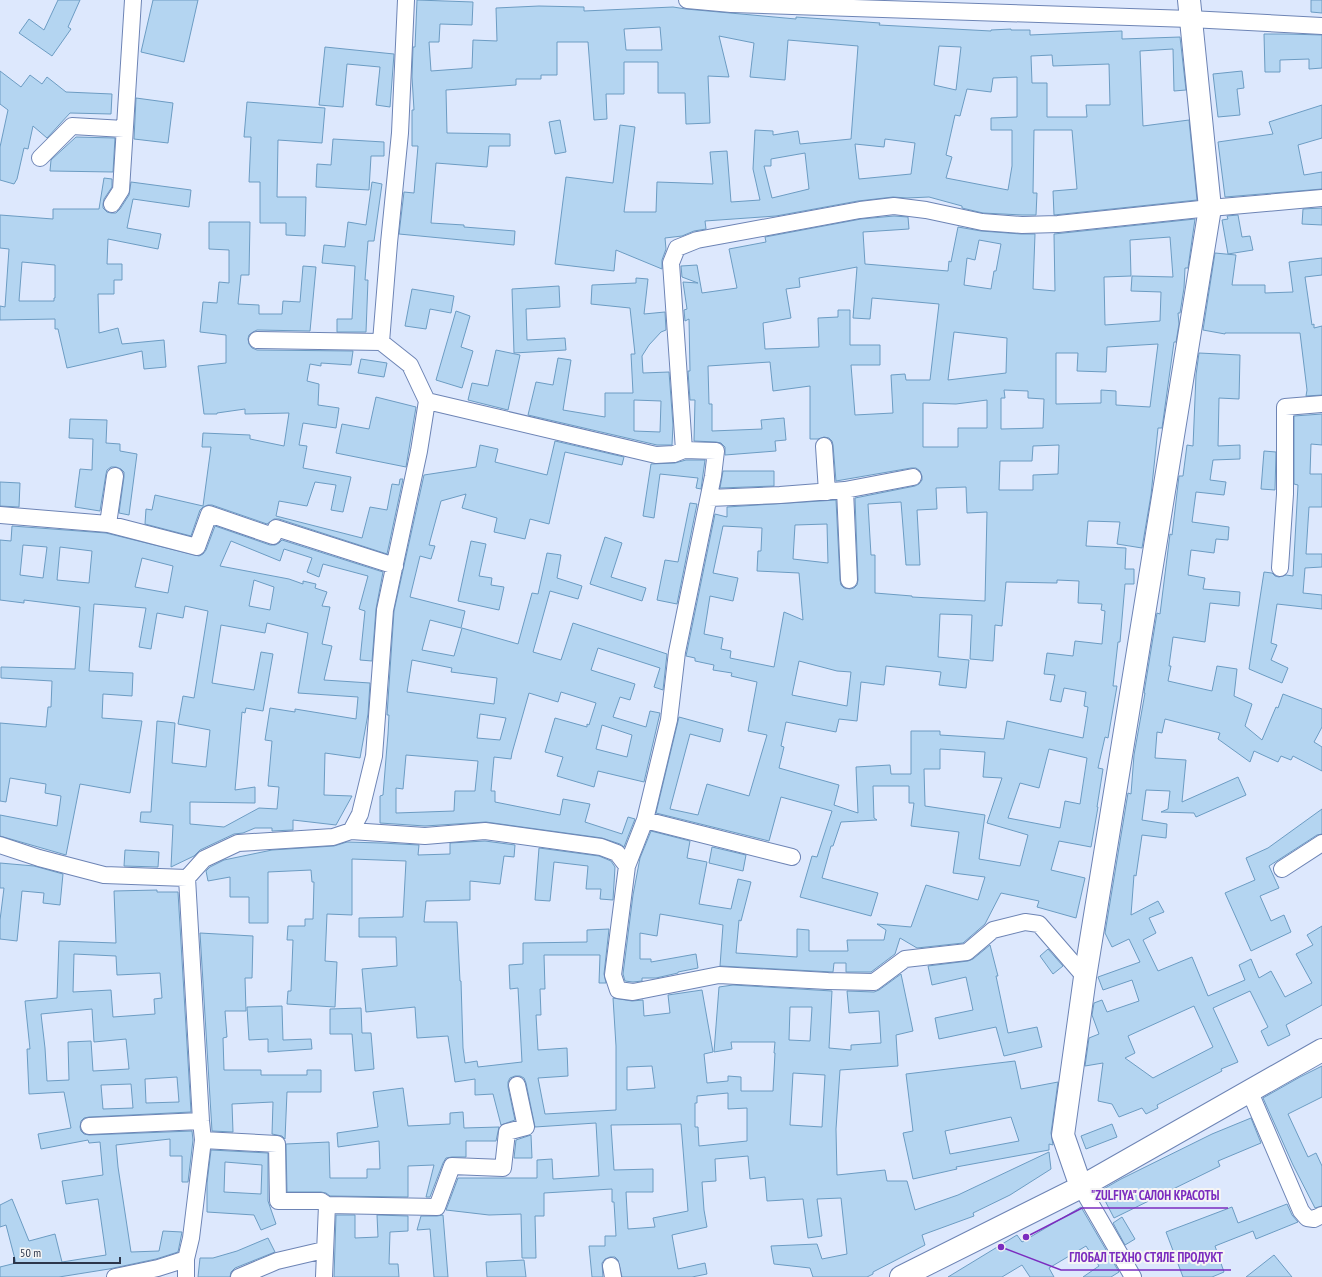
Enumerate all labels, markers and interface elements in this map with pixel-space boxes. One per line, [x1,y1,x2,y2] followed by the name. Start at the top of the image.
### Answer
[1082,1183,1228,1208] callout: "ZULFIYA" САЛОН КРАСОТЫ
[1091,1187,1220,1204] text: "ZULFIYA" САЛОН КРАСОТЫ
[14,1239,120,1265] scale bar
[20,1245,41,1260] text: 50 m
[1061,1245,1231,1270] callout: ГЛОБАЛ ТЕХНО СТЯЛЕ ПРОДУКТ
[1069,1249,1224,1266] text: ГЛОБАЛ ТЕХНО СТЯЛЕ ПРОДУКТ

